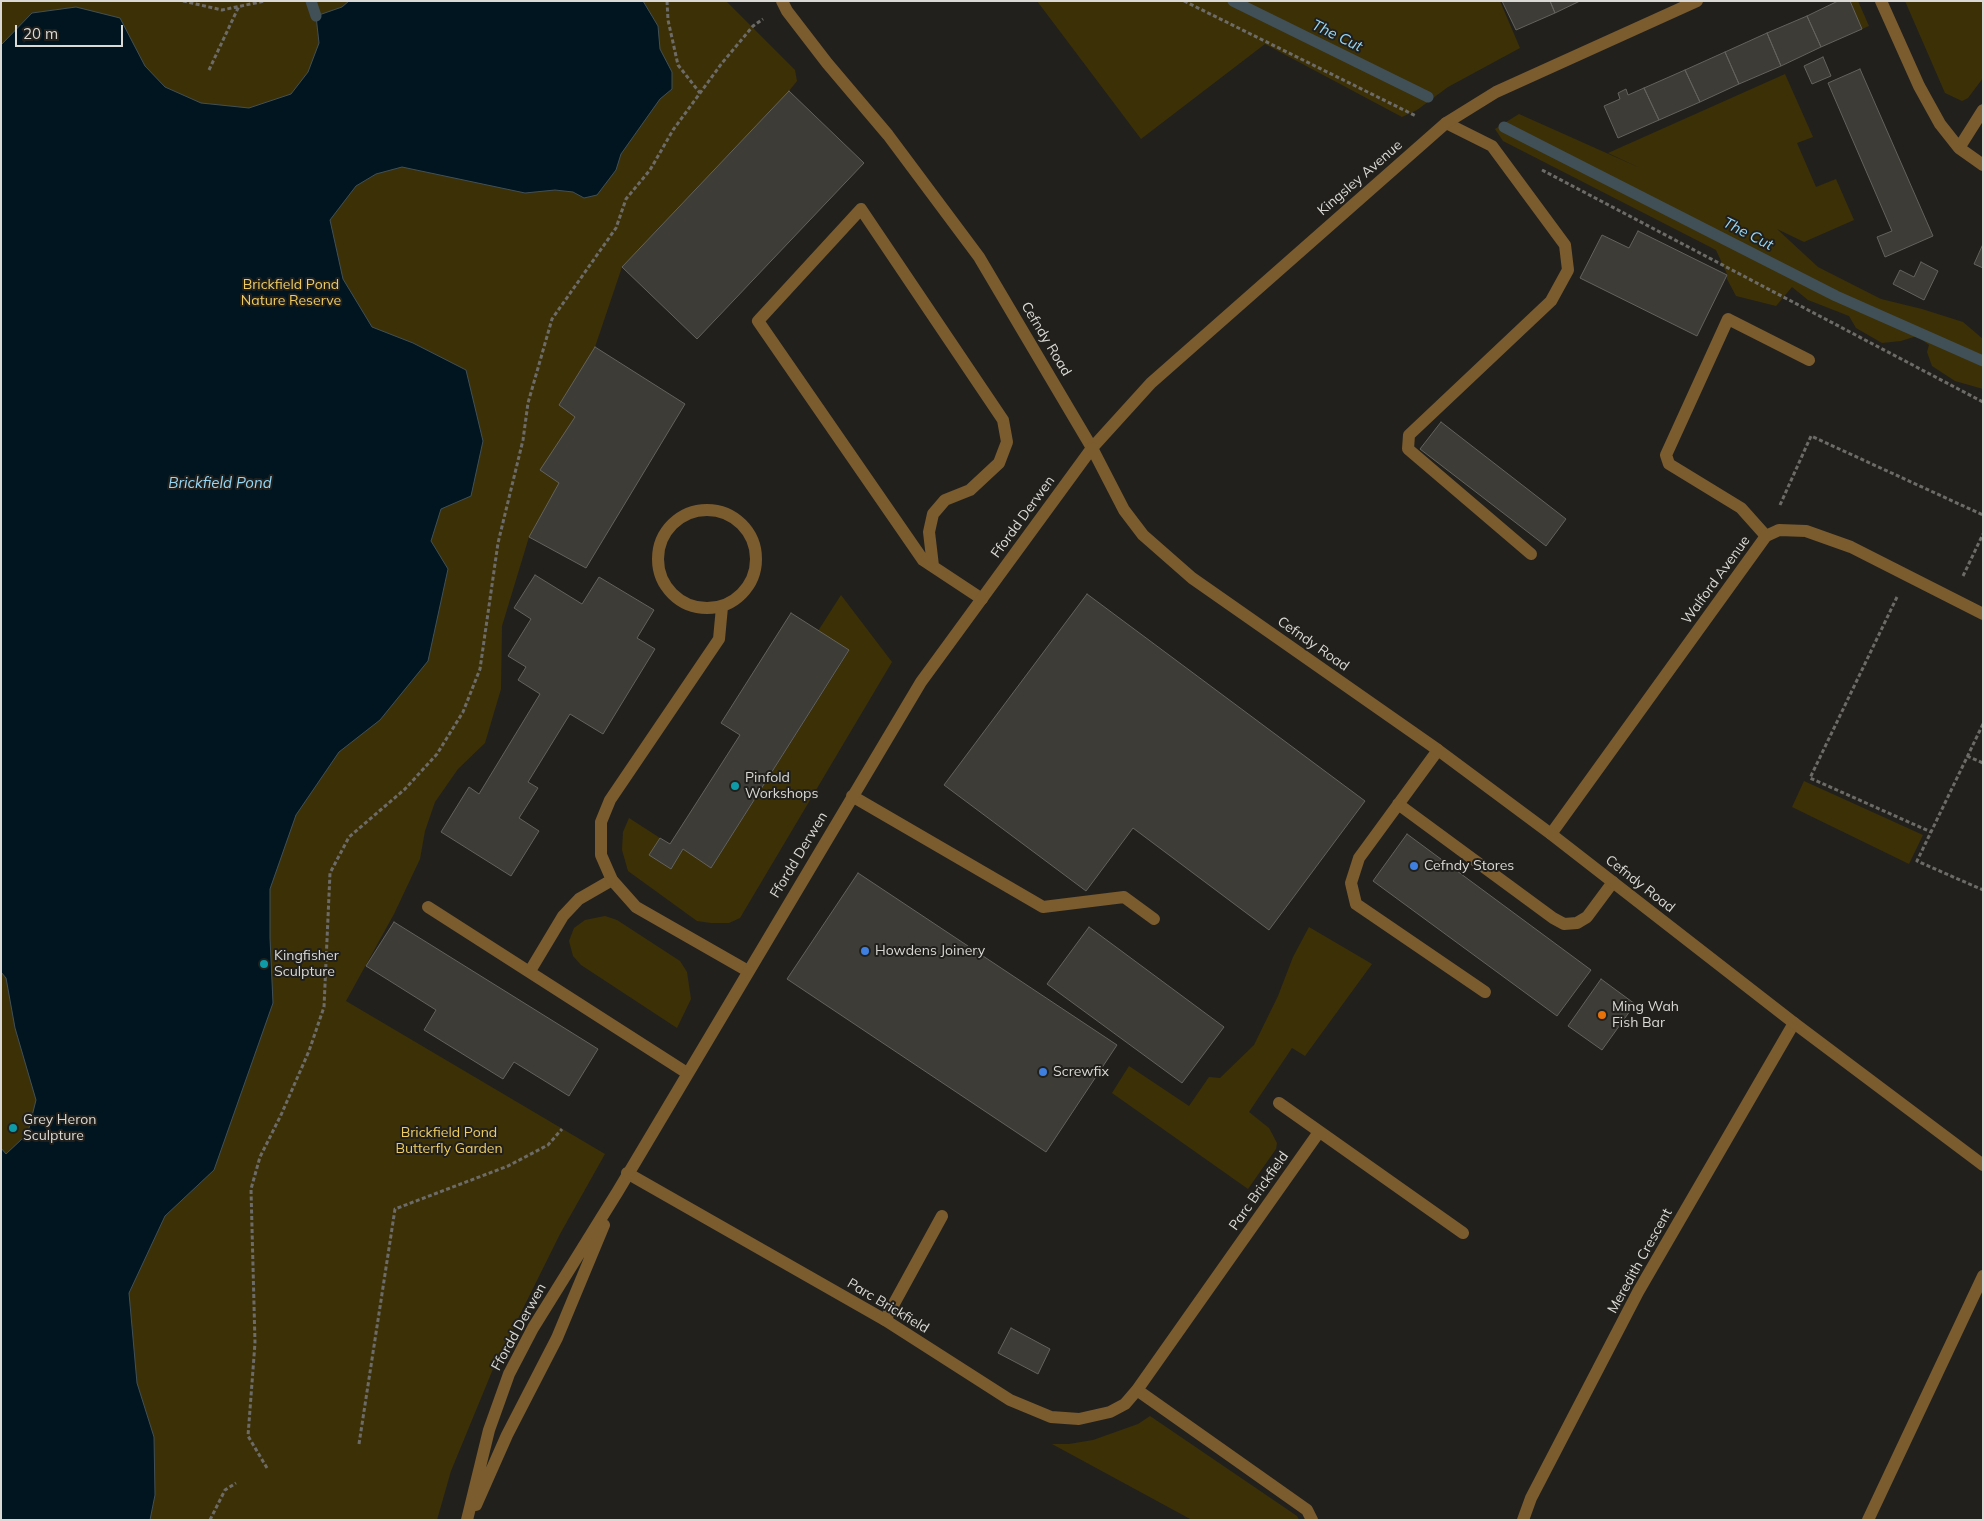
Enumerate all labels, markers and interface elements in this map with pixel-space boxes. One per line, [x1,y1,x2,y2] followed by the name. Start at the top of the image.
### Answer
[18,15,125,47] scale bar
[1309,16,1365,56] water label: The Cut
[23,24,58,43] text: 20 m
[1314,137,1406,219] street label: Kingsley Avenue
[1720,214,1776,254] water label: The Cut
[241,277,341,310] park label: Brickfield Pond Nature Reserve
[1017,299,1075,379] street label: Cefndy Road
[988,473,1058,561] street label: Ffordd Derwen
[168,474,272,492] water label: Brickfield Pond
[1678,533,1754,627] street label: Walford Avenue
[1274,613,1352,675] street label: Cefndy Road
[745,770,818,802] place label: Pinfold Workshops
[729,780,741,792] marker: Pinfold Workshops
[767,809,831,901] street label: Ffordd Derwen
[1602,852,1678,916] street label: Cefndy Road
[1424,858,1514,874] place label: Cefndy Stores
[1408,860,1420,872] marker: Cefndy Stores
[875,943,985,959] place label: Howdens Joinery
[859,945,871,957] marker: Howdens Joinery
[274,948,339,980] place label: Kingfisher Sculpture
[258,958,270,970] marker: Kingfisher Sculpture
[1612,999,1679,1032] place label: Ming Wah Fish Bar
[1596,1009,1608,1021] marker: Ming Wah Fish Bar
[1053,1064,1109,1080] place label: Screwfix
[1037,1066,1049,1078] marker: Screwfix
[23,1112,96,1144] place label: Grey Heron Sculpture
[7,1122,19,1134] marker: Grey Heron Sculpture
[395,1125,503,1158] park label: Brickfield Pond Butterfly Garden
[1226,1148,1292,1234] street label: Parc Brickfield
[1604,1206,1676,1316] street label: Meredith Crescent
[844,1275,932,1337] street label: Parc Brickfield
[488,1280,550,1374] street label: Ffordd Derwen

